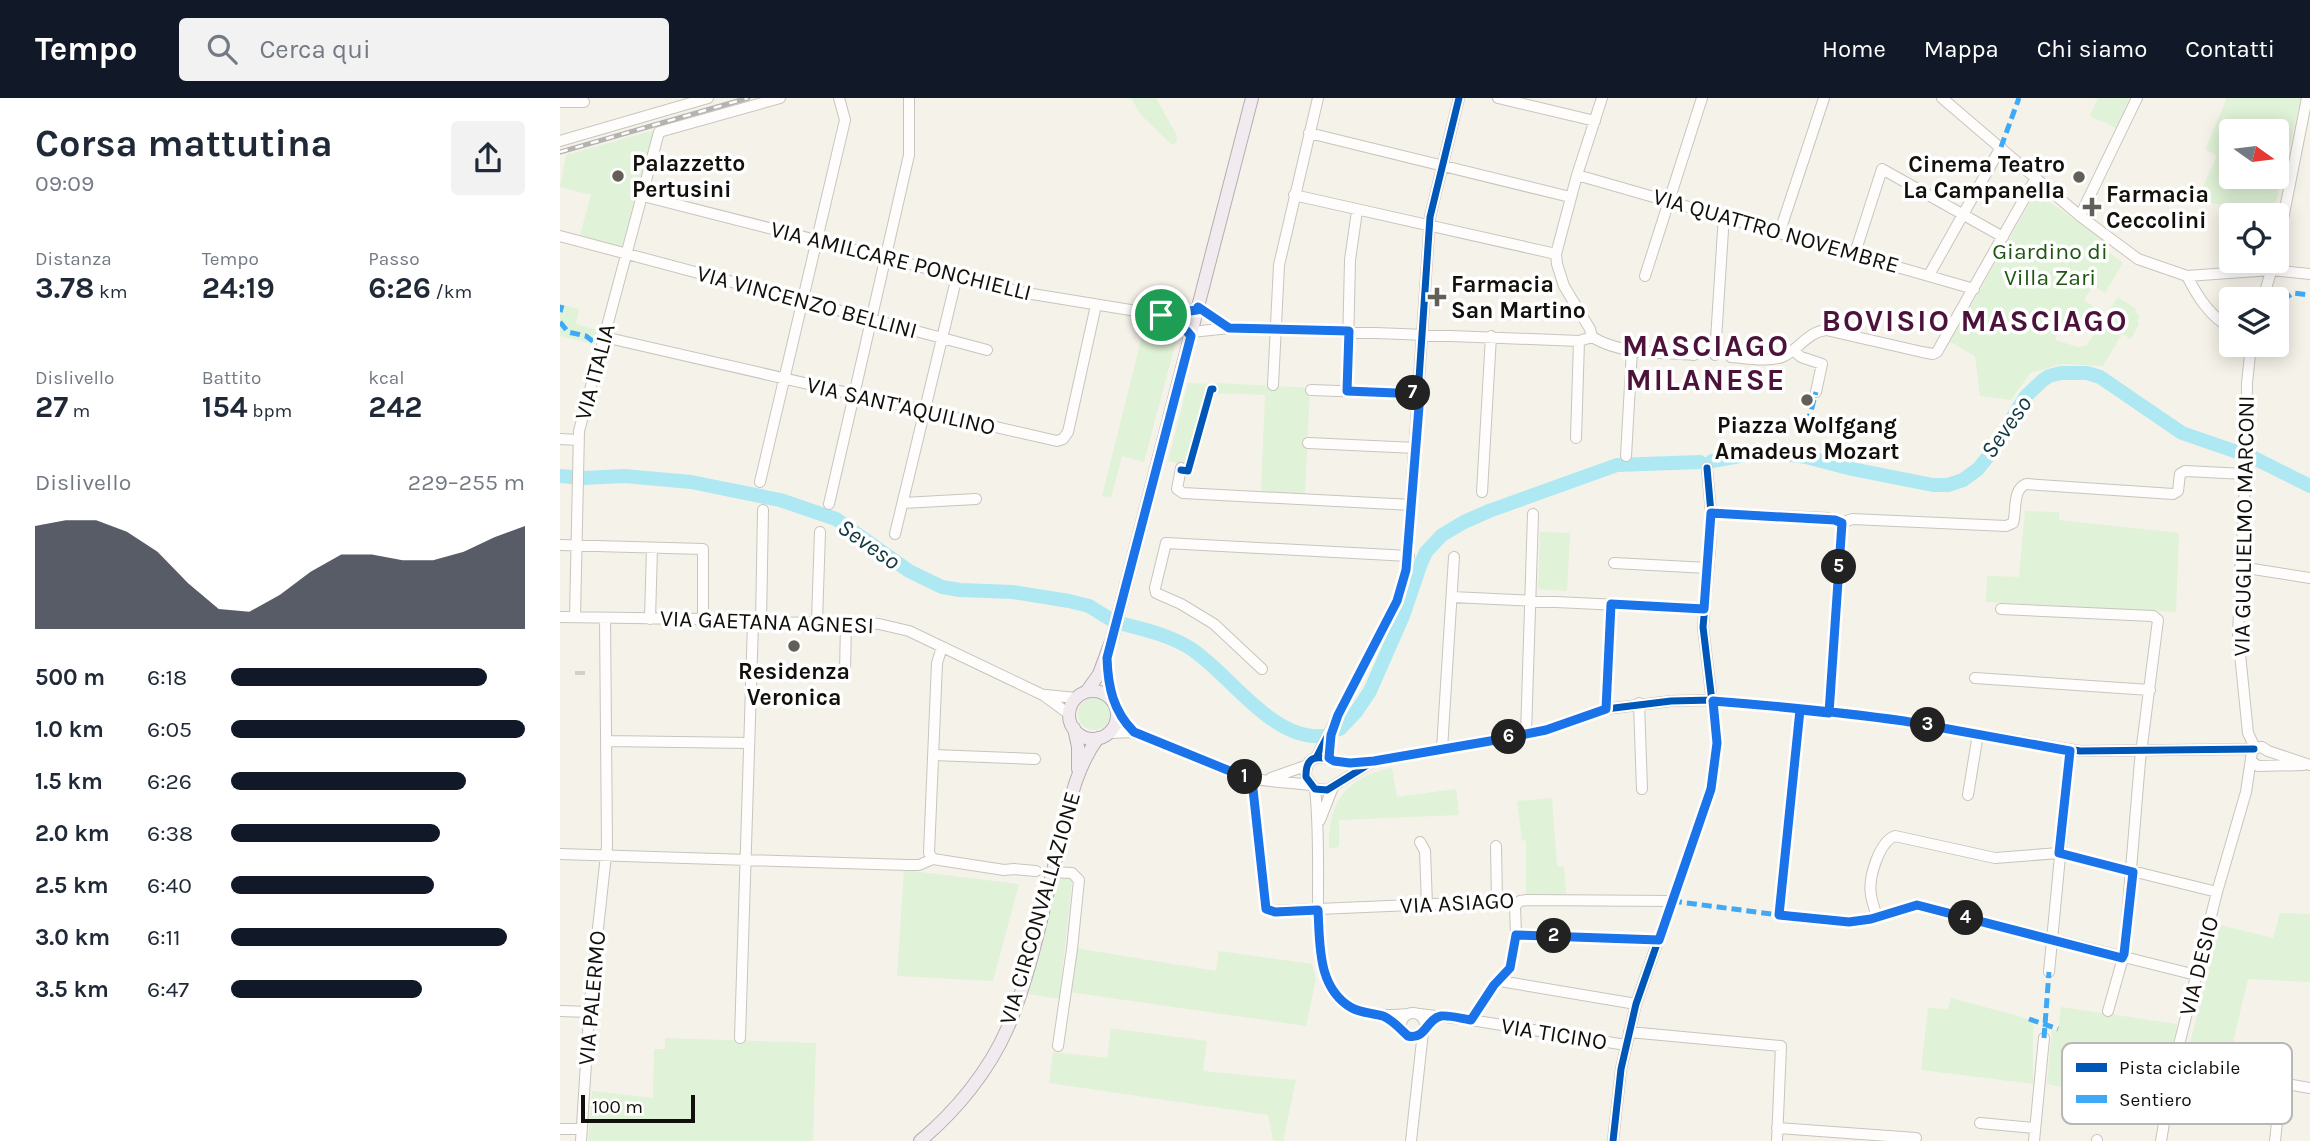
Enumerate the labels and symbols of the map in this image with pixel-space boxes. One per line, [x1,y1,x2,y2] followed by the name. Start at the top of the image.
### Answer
[2219,119,2289,189] north arrow
[632,150,745,203] place label: Palazzetto Pertusini
[1903,151,2065,204] place label: Cinema Teatro La Campanella
[610,168,626,184] marker: Palazzetto Pertusini
[2071,169,2087,185] marker: Cinema Teatro La Campanella
[2106,181,2209,234] place label: Farmacia Ceccolini
[1650,183,1902,279] street label: VIA QUATTRO NOVEMBRE
[2084,199,2100,215] marker: Farmacia Ceccolini
[768,216,1034,306] street label: VIA AMILCARE PONCHIELLI
[1992,238,2108,291] park label: Giardino di Villa Zari
[694,260,920,344] street label: VIA VINCENZO BELLINI
[1451,271,1586,324] place label: Farmacia San Martino
[1131,285,1191,345] pin
[1429,289,1445,305] marker: Farmacia San Martino
[1822,303,2128,339] district label: BOVISIO MASCIAGO
[569,321,621,423] street label: VIA ITALIA
[1622,328,1790,398] district label: MASCIAGO MILANESE
[804,371,998,441] street label: VIA SANT'AQUILINO
[1396,376,1430,410] pin: 7
[1975,390,2037,463] water label: Seveso
[1799,392,1815,408] marker: Piazza Wolfgang Amadeus Mozart
[2228,395,2260,657] street label: VIA GUGLIELMO MARCONI
[1715,412,1899,465] place label: Piazza Wolfgang Amadeus Mozart
[833,513,906,575] water label: Seveso
[1822,550,1856,584] pin: 5
[659,605,875,639] street label: VIA GAETANA AGNESI
[786,638,802,654] marker: Residenza Veronica
[738,658,850,711] place label: Residenza Veronica
[1910,708,1946,742] pin: 3
[1492,720,1527,754] pin: 6
[1228,760,1262,794] pin: 1
[994,788,1086,1028] street label: VIA CIRCONVALLAZIONE
[1399,887,1515,919] street label: VIA ASIAGO
[1948,900,1984,936] pin: 4
[2174,914,2224,1018] street label: VIA DESIO
[1536,918,1572,954] pin: 2
[573,929,611,1067] street label: VIA PALERMO
[1499,1012,1609,1056] street label: VIA TICINO
[2062,1043,2292,1124] legend
[2119,1057,2240,1079] text: Pista ciclabile
[2119,1089,2192,1111] text: Sentiero
[581,1092,695,1124] scale bar

